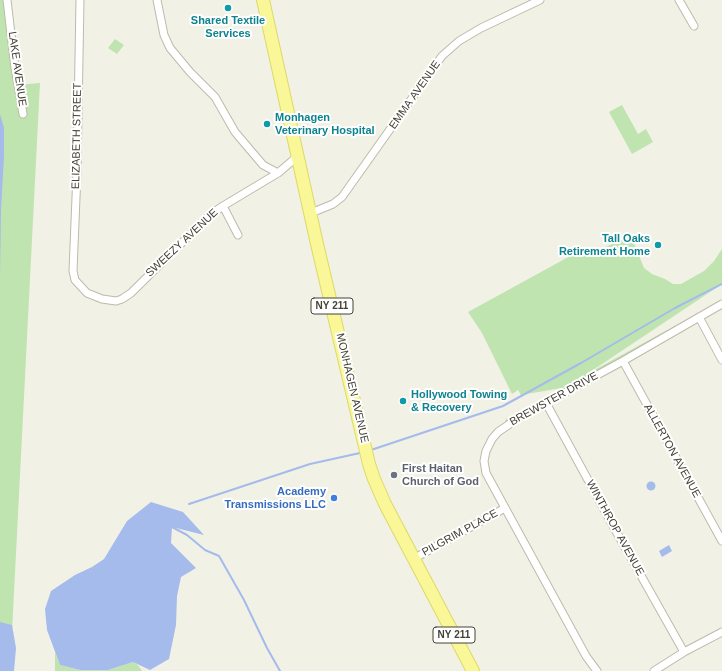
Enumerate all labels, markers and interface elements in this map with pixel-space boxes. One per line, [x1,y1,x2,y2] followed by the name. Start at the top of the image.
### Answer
[223,3,233,13] marker: Shared Textile Services
[191,14,265,40] place label: Shared Textile Services
[5,31,29,107] street label: LAKE AVENUE
[387,58,443,132] street label: EMMA AVENUE
[69,83,85,189] street label: ELIZABETH STREET
[275,111,375,137] place label: Monhagen Veterinary Hospital
[262,119,272,129] marker: Monhagen Veterinary Hospital
[143,206,221,280] street label: SWEEZY AVENUE
[559,232,650,258] place label: Tall Oaks Retirement Home
[653,240,663,250] marker: Tall Oaks Retirement Home
[311,298,353,314] road number: NY 211
[333,332,371,444] street label: MONHAGEN AVENUE
[508,369,600,429] street label: BREWSTER DRIVE
[411,388,507,414] place label: Hollywood Towing & Recovery
[398,396,408,406] marker: Hollywood Towing & Recovery
[641,402,703,500] street label: ALLERTON AVENUE
[402,462,479,488] place label: First Haitan Church of God
[389,470,399,480] marker: First Haitan Church of God
[583,478,647,578] street label: WINTHROP AVENUE
[225,485,326,511] place label: Academy Transmissions LLC
[329,493,339,503] marker: Academy Transmissions LLC
[420,507,500,559] street label: PILGRIM PLACE
[433,627,475,643] road number: NY 211

